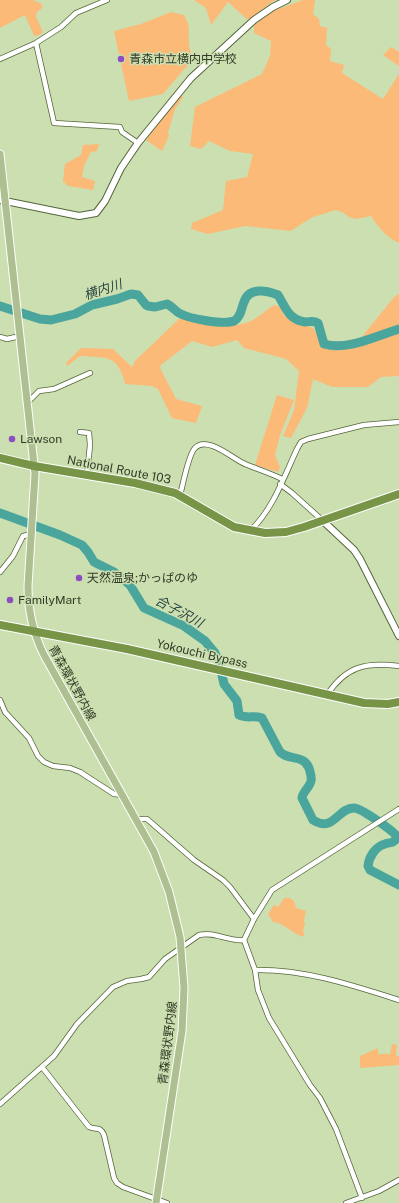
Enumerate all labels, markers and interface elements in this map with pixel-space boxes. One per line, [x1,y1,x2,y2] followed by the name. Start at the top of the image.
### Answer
[129,52,237,66] place label: 青森市立横内中学校
[116,54,126,64] marker: 青森市立横内中学校
[82,277,124,303] water label: 横内川
[20,432,62,446] place label: Lawson
[7,434,17,444] marker: Lawson
[66,453,172,487] street label: National Route 103
[87,571,198,585] place label: 天然温泉;かっぱのゆ
[74,573,84,583] marker: 天然温泉;かっぱのゆ
[18,593,81,607] place label: FamilyMart
[152,593,206,631] water label: 合子沢川
[5,595,15,605] marker: FamilyMart
[155,637,249,671] street label: Yokouchi Bypass
[45,643,99,723] street label: 青森環状野内線
[156,1000,180,1086] street label: 青森環状野内線

